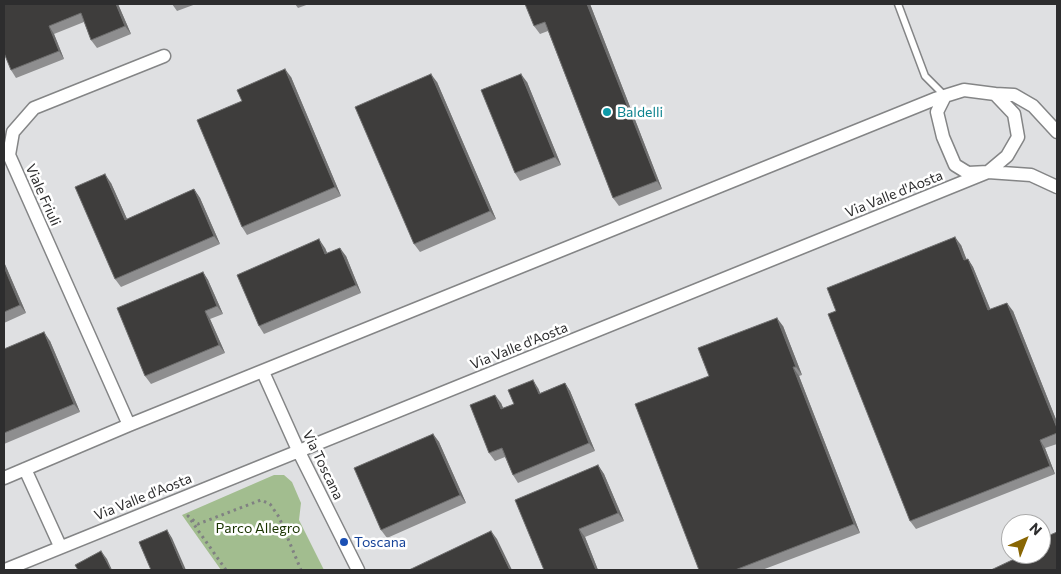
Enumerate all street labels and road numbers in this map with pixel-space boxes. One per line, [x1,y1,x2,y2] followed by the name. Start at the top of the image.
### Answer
[22,161,64,229] street label: Viale Friuli
[843,167,945,221] street label: Via Valle d'Aosta
[468,319,570,373] street label: Via Valle d'Aosta
[299,427,347,503] street label: Via Toscana
[92,470,194,524] street label: Via Valle d'Aosta

